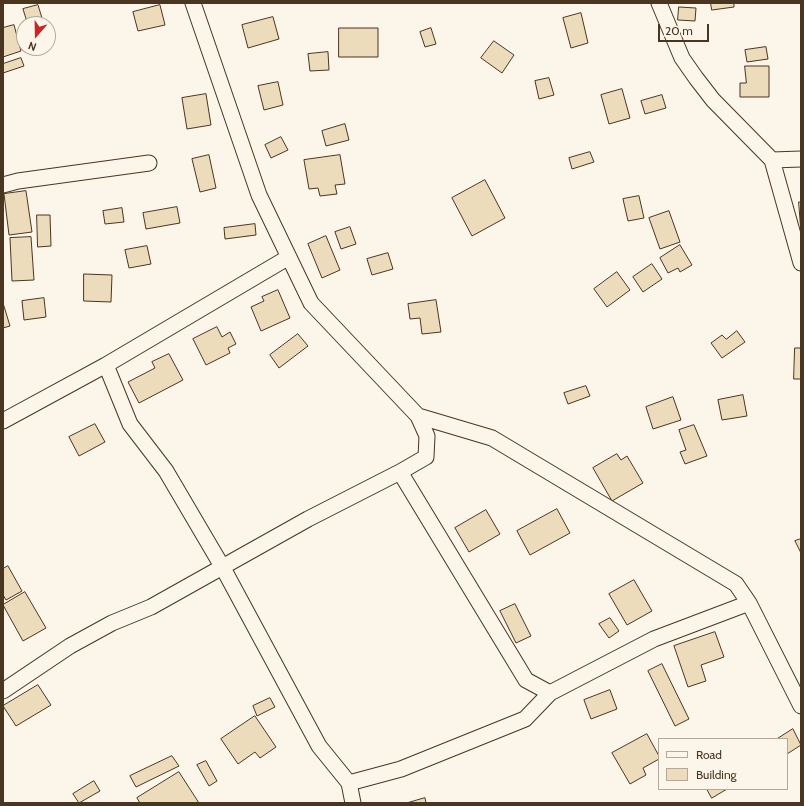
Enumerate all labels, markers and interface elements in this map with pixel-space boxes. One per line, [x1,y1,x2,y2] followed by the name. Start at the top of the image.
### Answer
[16,16,56,56] north arrow
[660,16,711,42] scale bar
[665,23,693,38] text: 20 m
[26,38,38,54] text: N
[658,738,788,790] legend
[696,747,722,762] text: Road
[696,767,737,782] text: Building

